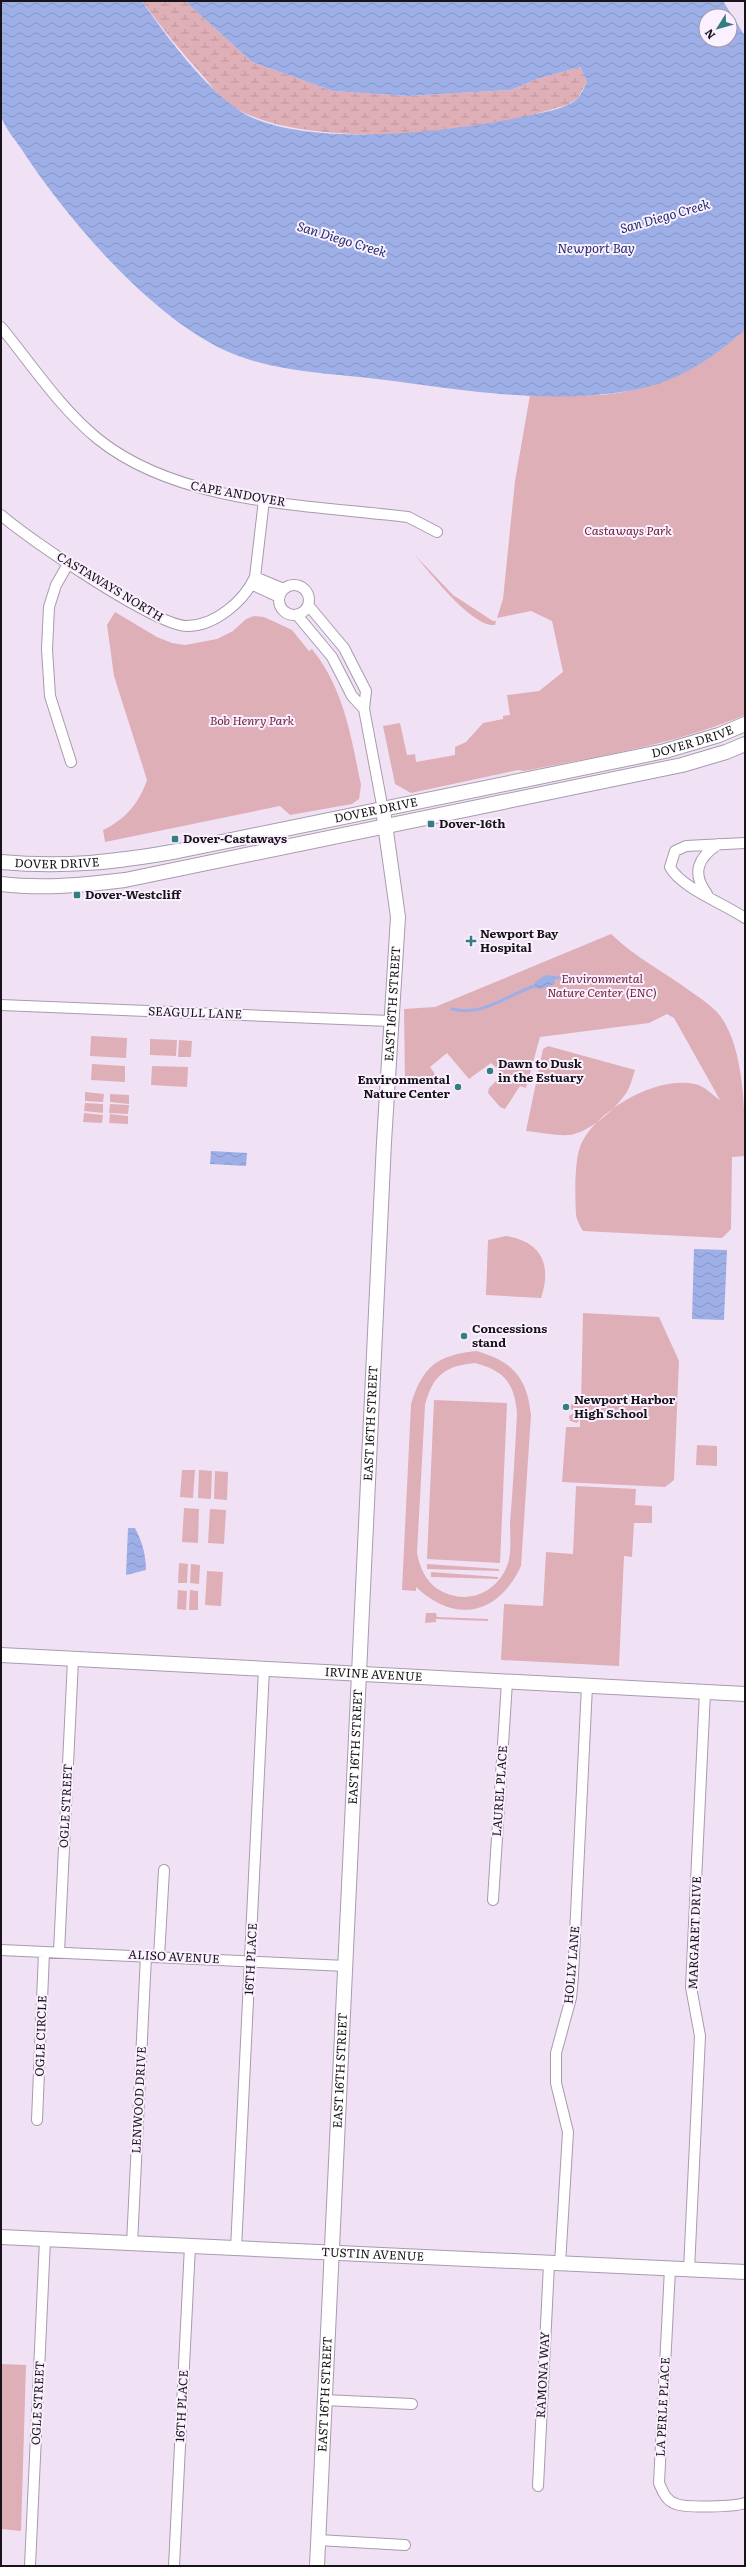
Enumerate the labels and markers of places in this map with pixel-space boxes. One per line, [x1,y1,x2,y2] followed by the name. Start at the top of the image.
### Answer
[439,814,506,832] place label: Dover-16th
[426,819,436,829] marker: Dover-16th
[183,829,287,847] place label: Dover-Castaways
[170,834,180,844] marker: Dover-Castaways
[85,885,182,903] place label: Dover-Westcliff
[72,890,82,900] marker: Dover-Westcliff
[480,924,559,956] place label: Newport Bay Hospital
[465,935,477,947] marker: Newport Bay Hospital
[498,1054,584,1086] place label: Dawn to Dusk in the Estuary
[485,1066,495,1076] marker: Dawn to Dusk in the Estuary
[357,1070,451,1102] place label: Environmental Nature Center
[453,1082,463,1092] marker: Environmental Nature Center
[472,1319,547,1351] place label: Concessions stand
[459,1331,469,1341] marker: Concessions stand
[574,1390,676,1422] place label: Newport Harbor High School
[561,1402,571,1412] marker: Newport Harbor High School

